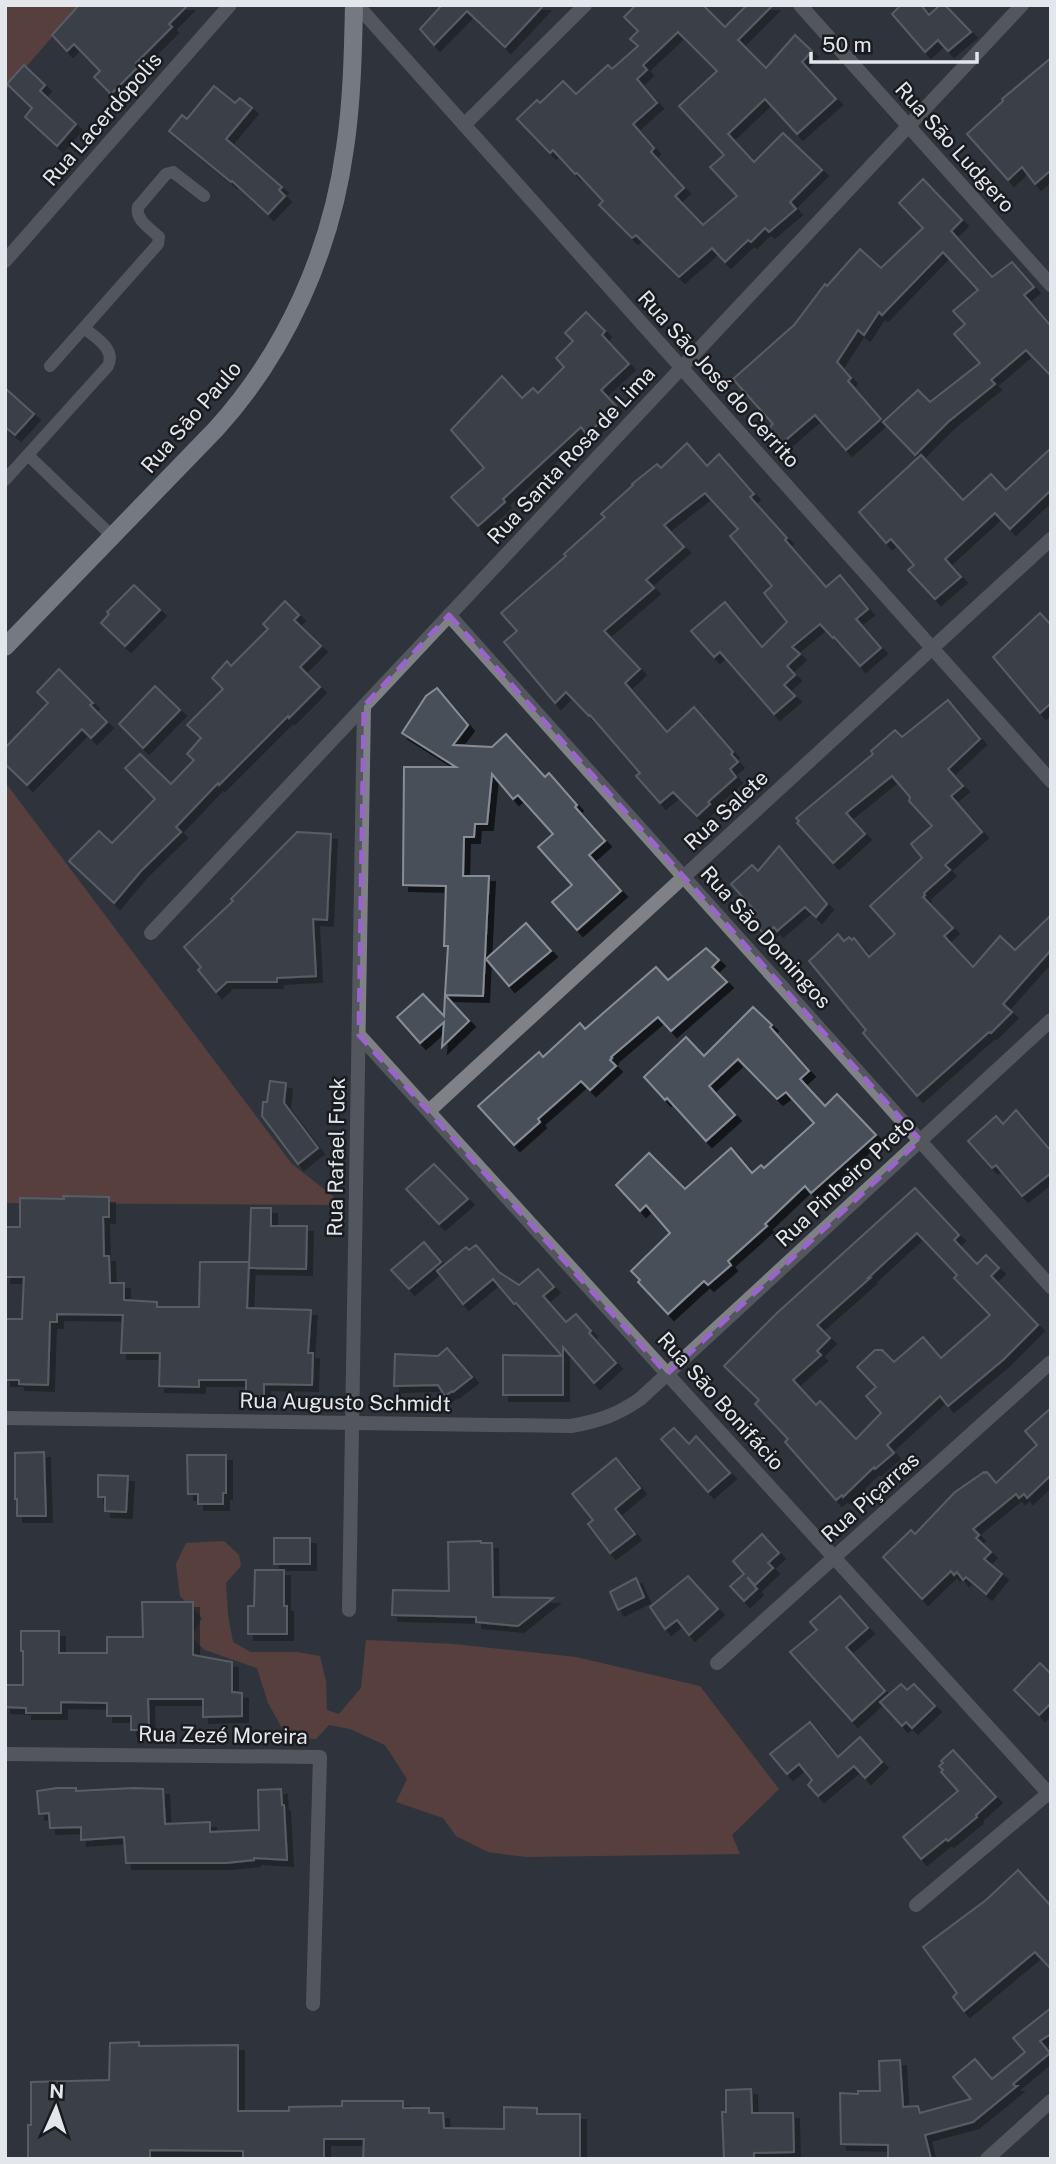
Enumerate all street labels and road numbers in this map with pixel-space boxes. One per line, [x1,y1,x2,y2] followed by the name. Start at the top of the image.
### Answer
[37,47,167,191] street label: Rua Lacerdópolis
[890,77,1020,217] street label: Rua São Ludgero
[633,285,805,473] street label: Rua São José do Cerrito
[136,356,246,478] street label: Rua São Paulo
[482,361,660,549] street label: Rua Santa Rosa de Lima
[679,765,773,855] street label: Rua Salete
[696,861,836,1013] street label: Rua São Domingos
[322,1077,350,1237] street label: Rua Rafael Fuck
[770,1110,920,1252] street label: Rua Pinheiro Preto
[652,1327,790,1475] street label: Rua São Bonifácio
[239,1388,451,1416] street label: Rua Augusto Schmidt
[816,1447,924,1547] street label: Rua Piçarras
[138,1721,308,1749] street label: Rua Zezé Moreira

